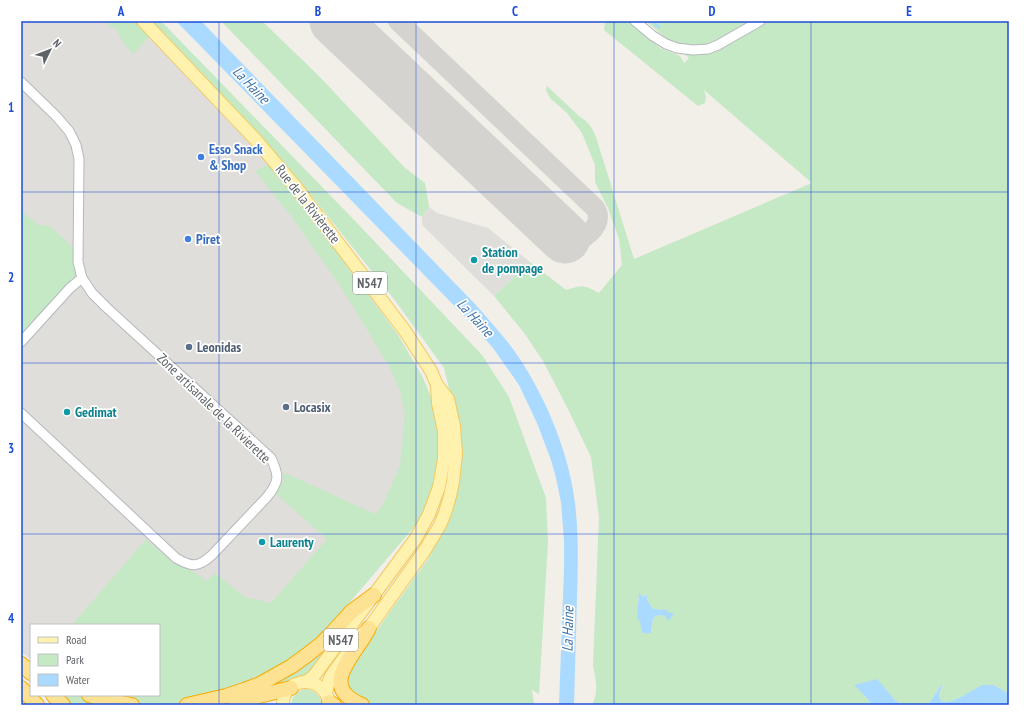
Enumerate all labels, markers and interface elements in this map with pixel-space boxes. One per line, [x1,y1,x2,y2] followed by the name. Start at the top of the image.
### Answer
[117,3,125,20] text: A
[315,3,321,20] text: B
[512,3,518,20] text: C
[709,3,716,20] text: D
[906,3,912,20] text: E
[30,30,70,70] north arrow
[50,36,64,50] text: N
[229,62,274,108] water label: La Haine
[8,99,14,116] text: 1
[209,140,263,174] place label: Esso Snack & Shop
[196,152,206,162] marker: Esso Snack & Shop
[272,161,345,247] street label: Rue de la Rivièrette
[196,230,220,248] place label: Piret
[183,234,193,244] marker: Piret
[482,243,543,277] place label: Station de pompage
[469,255,479,265] marker: Station de pompage
[8,269,14,286] text: 2
[353,272,387,294] road number: N547
[453,295,498,341] water label: La Haine
[197,338,241,356] place label: Leonidas
[184,342,194,352] marker: Leonidas
[153,349,275,467] street label: Zone artisanale de la Rivierette
[294,398,332,416] place label: Locasix
[281,402,291,412] marker: Locasix
[75,403,117,421] place label: Gedimat
[62,407,72,417] marker: Gedimat
[8,440,14,457] text: 3
[270,533,314,551] place label: Laurenty
[257,537,267,547] marker: Laurenty
[558,605,577,652] water label: La Haine
[8,610,15,627] text: 4
[30,624,160,696] legend
[324,629,358,651] road number: N547
[66,632,86,647] text: Road
[66,652,84,667] text: Park
[66,672,91,687] text: Water

